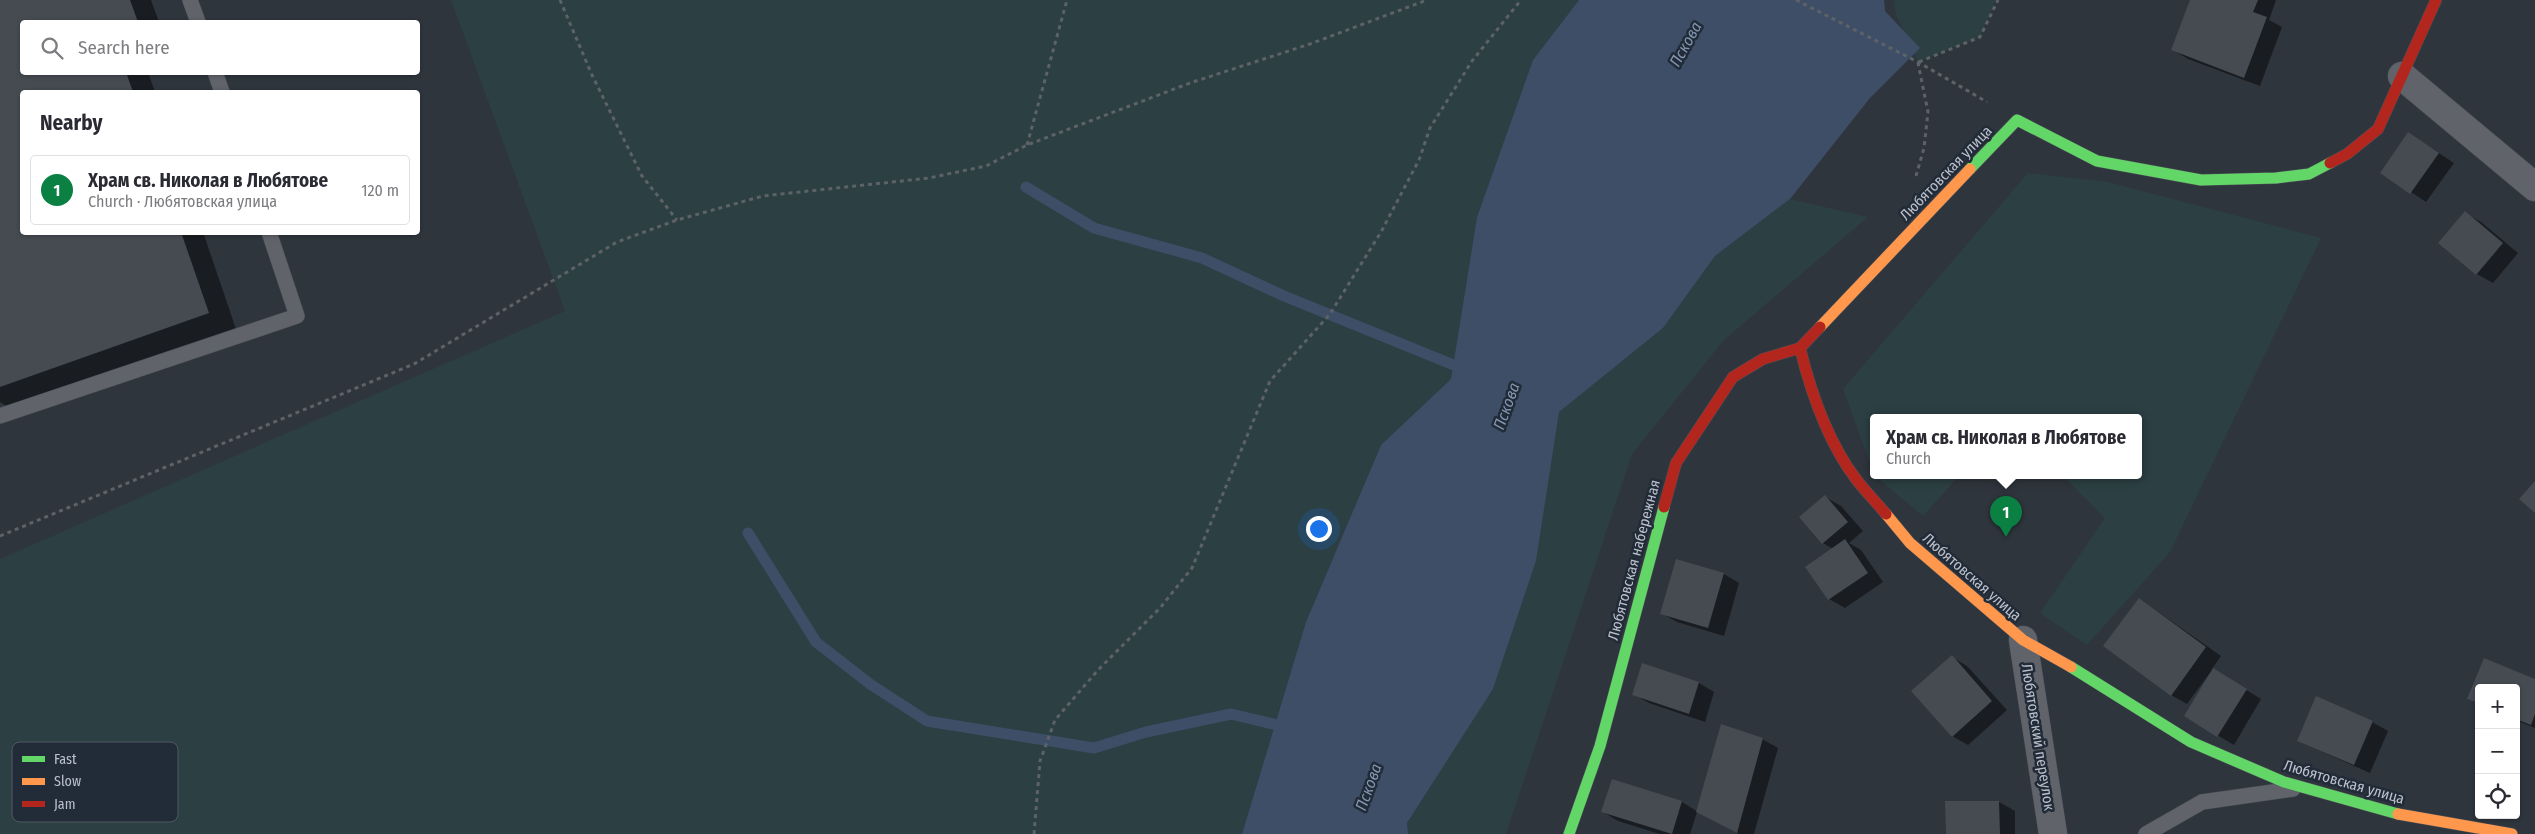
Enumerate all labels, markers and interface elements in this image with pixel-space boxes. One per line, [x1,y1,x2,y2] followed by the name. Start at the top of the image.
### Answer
[1665,18,1705,70] water label: Пскова
[20,20,420,75] search box
[38,34,66,62] icon: search
[78,36,170,59] text: Search here
[40,110,102,136] text: Nearby
[1896,122,1996,224] street label: Любятовская улица
[88,169,328,192] text: Храм св. Николая в Любятове
[54,181,60,200] text: 1
[361,181,399,200] text: 120 m
[88,192,277,211] text: Church · Любятовская улица
[1489,380,1524,432] water label: Пскова
[1870,414,2142,479] popup
[1886,426,2126,449] text: Храм св. Николая в Любятове
[1886,449,1931,468] text: Church
[1604,478,1664,642] street label: Любятовская набережная
[1990,496,2022,537] pin: 1
[1306,516,1332,542] your location
[1919,529,2025,625] street label: Любятовская улица
[2017,662,2059,812] street label: Любятовский переулок
[2475,684,2520,819] map controls
[2475,684,2520,729] button: +
[2475,729,2520,774] button: −
[12,742,178,822] legend
[54,751,77,768] text: Fast
[2282,756,2406,808] street label: Любятовская улица
[1351,761,1386,813] water label: Пскова
[54,773,81,790] text: Slow
[2475,774,2520,819] button: locate
[54,796,75,813] text: Jam

